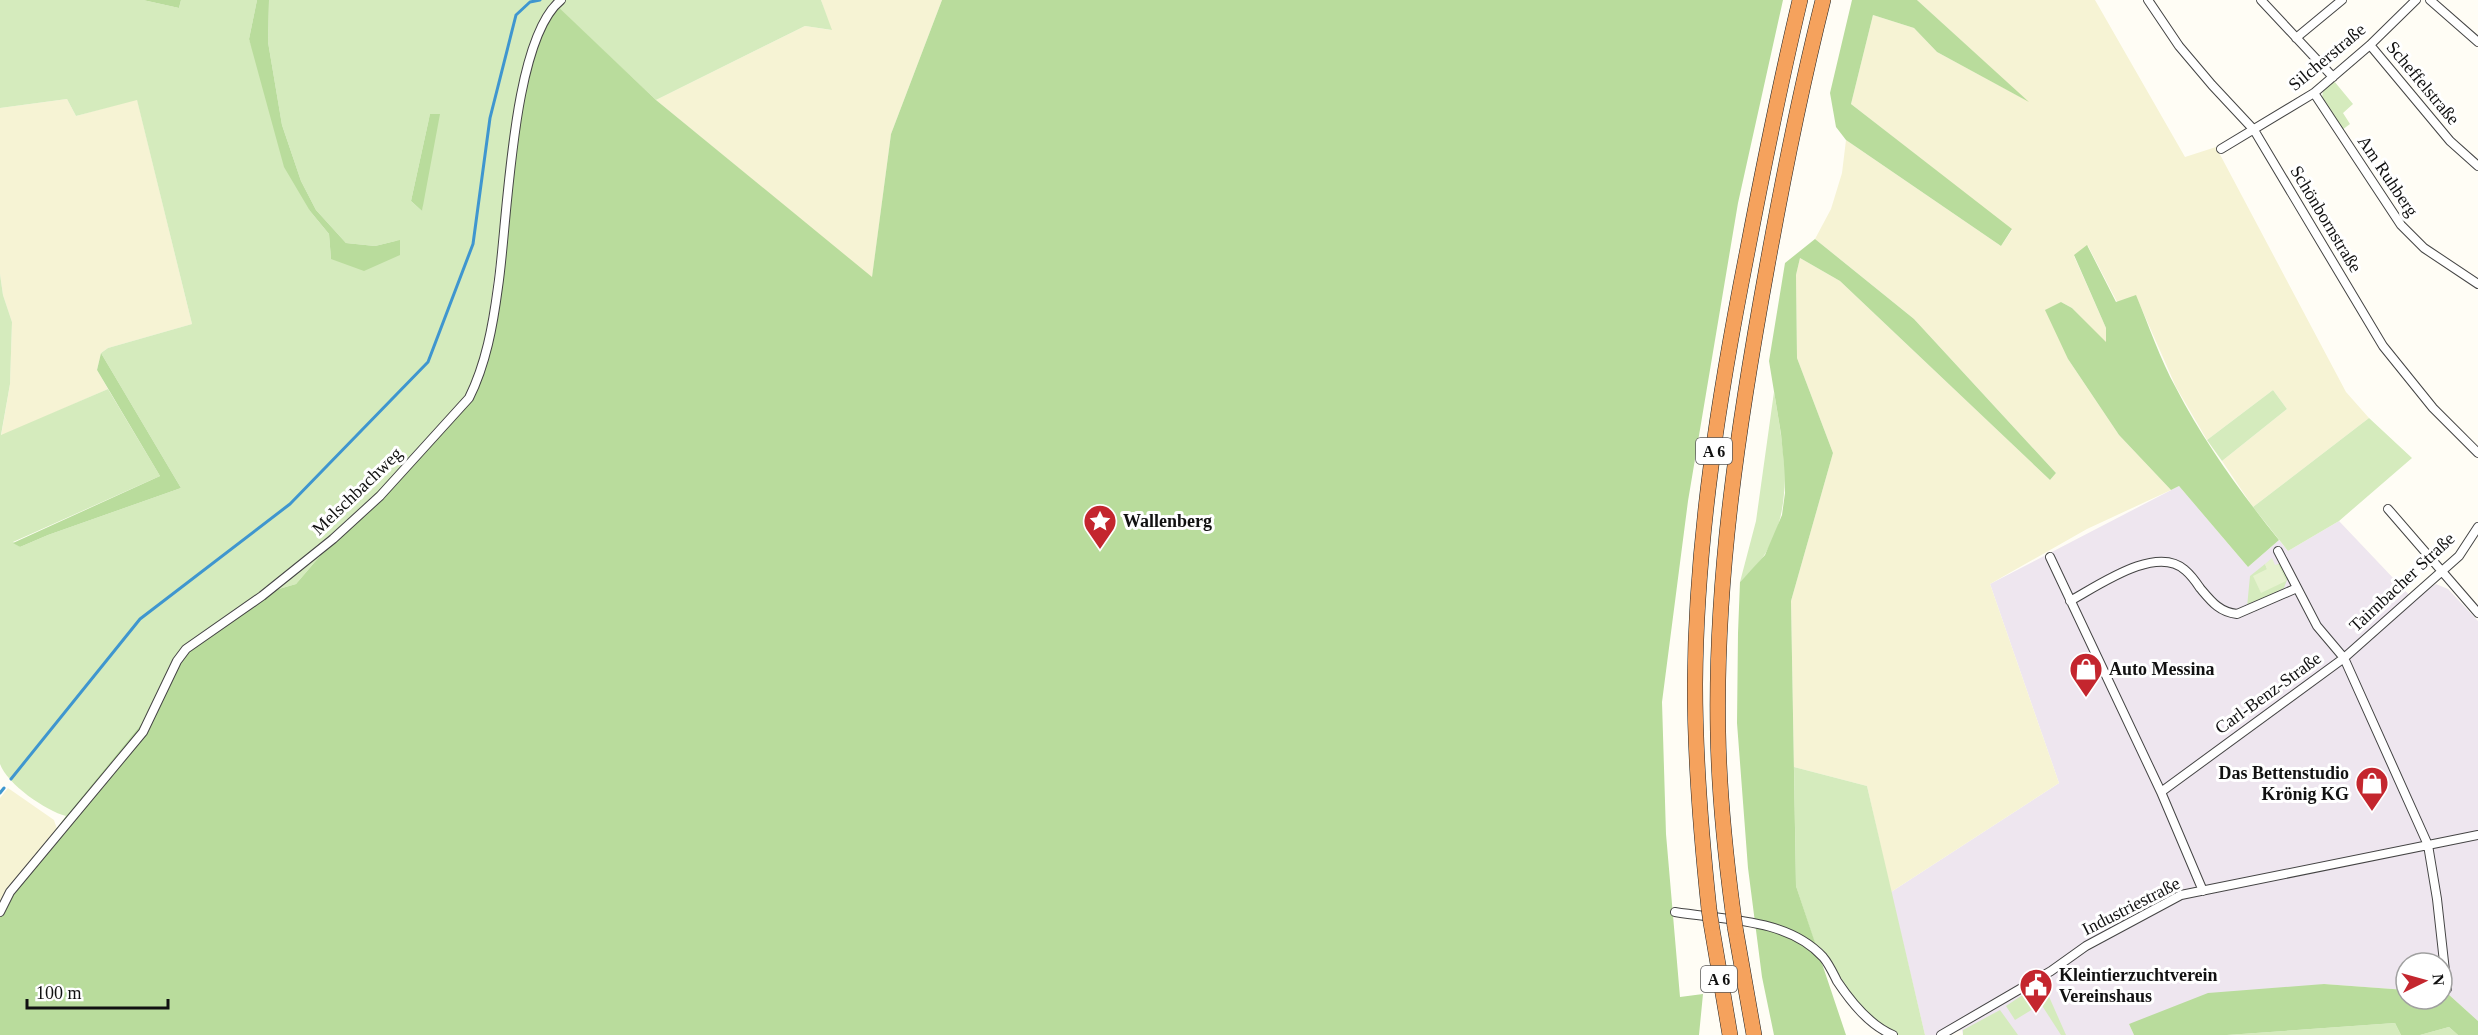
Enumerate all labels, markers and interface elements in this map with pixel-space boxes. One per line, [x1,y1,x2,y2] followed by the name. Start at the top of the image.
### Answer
[2285,19,2369,95] street label: Silcherstraße
[2382,37,2464,129] street label: Scheffelstraße
[2354,132,2422,220] street label: Am Ruhberg
[2286,162,2366,276] street label: Schönbornstraße
[1696,438,1732,464] road number: A 6
[308,443,406,539] street label: Melschbachweg
[1082,503,1118,550] place icon: Wallenberg
[1123,511,1212,531] place label: Wallenberg
[2345,528,2459,636] street label: Tairnbacher Straße
[2211,648,2325,738] street label: Carl-Benz-Straße
[2068,651,2104,698] shop icon: Auto Messina
[2109,659,2215,679] place label: Auto Messina
[2218,763,2349,804] place label: Das Bettenstudio Krönig KG
[2354,765,2390,812] shop icon: Das Bettenstudio Krönig KG
[2079,873,2183,939] street label: Industriestraße
[2394,951,2454,1011] north arrow
[2059,965,2218,1006] place label: Kleintierzuchtverein Vereinshaus
[1701,966,1737,992] road number: A 6
[2018,967,2054,1014] public building icon: Kleintierzuchtverein Vereinshaus
[27,972,168,1010] scale bar
[2429,973,2447,987] text: N
[36,983,82,1003] text: 100 m

